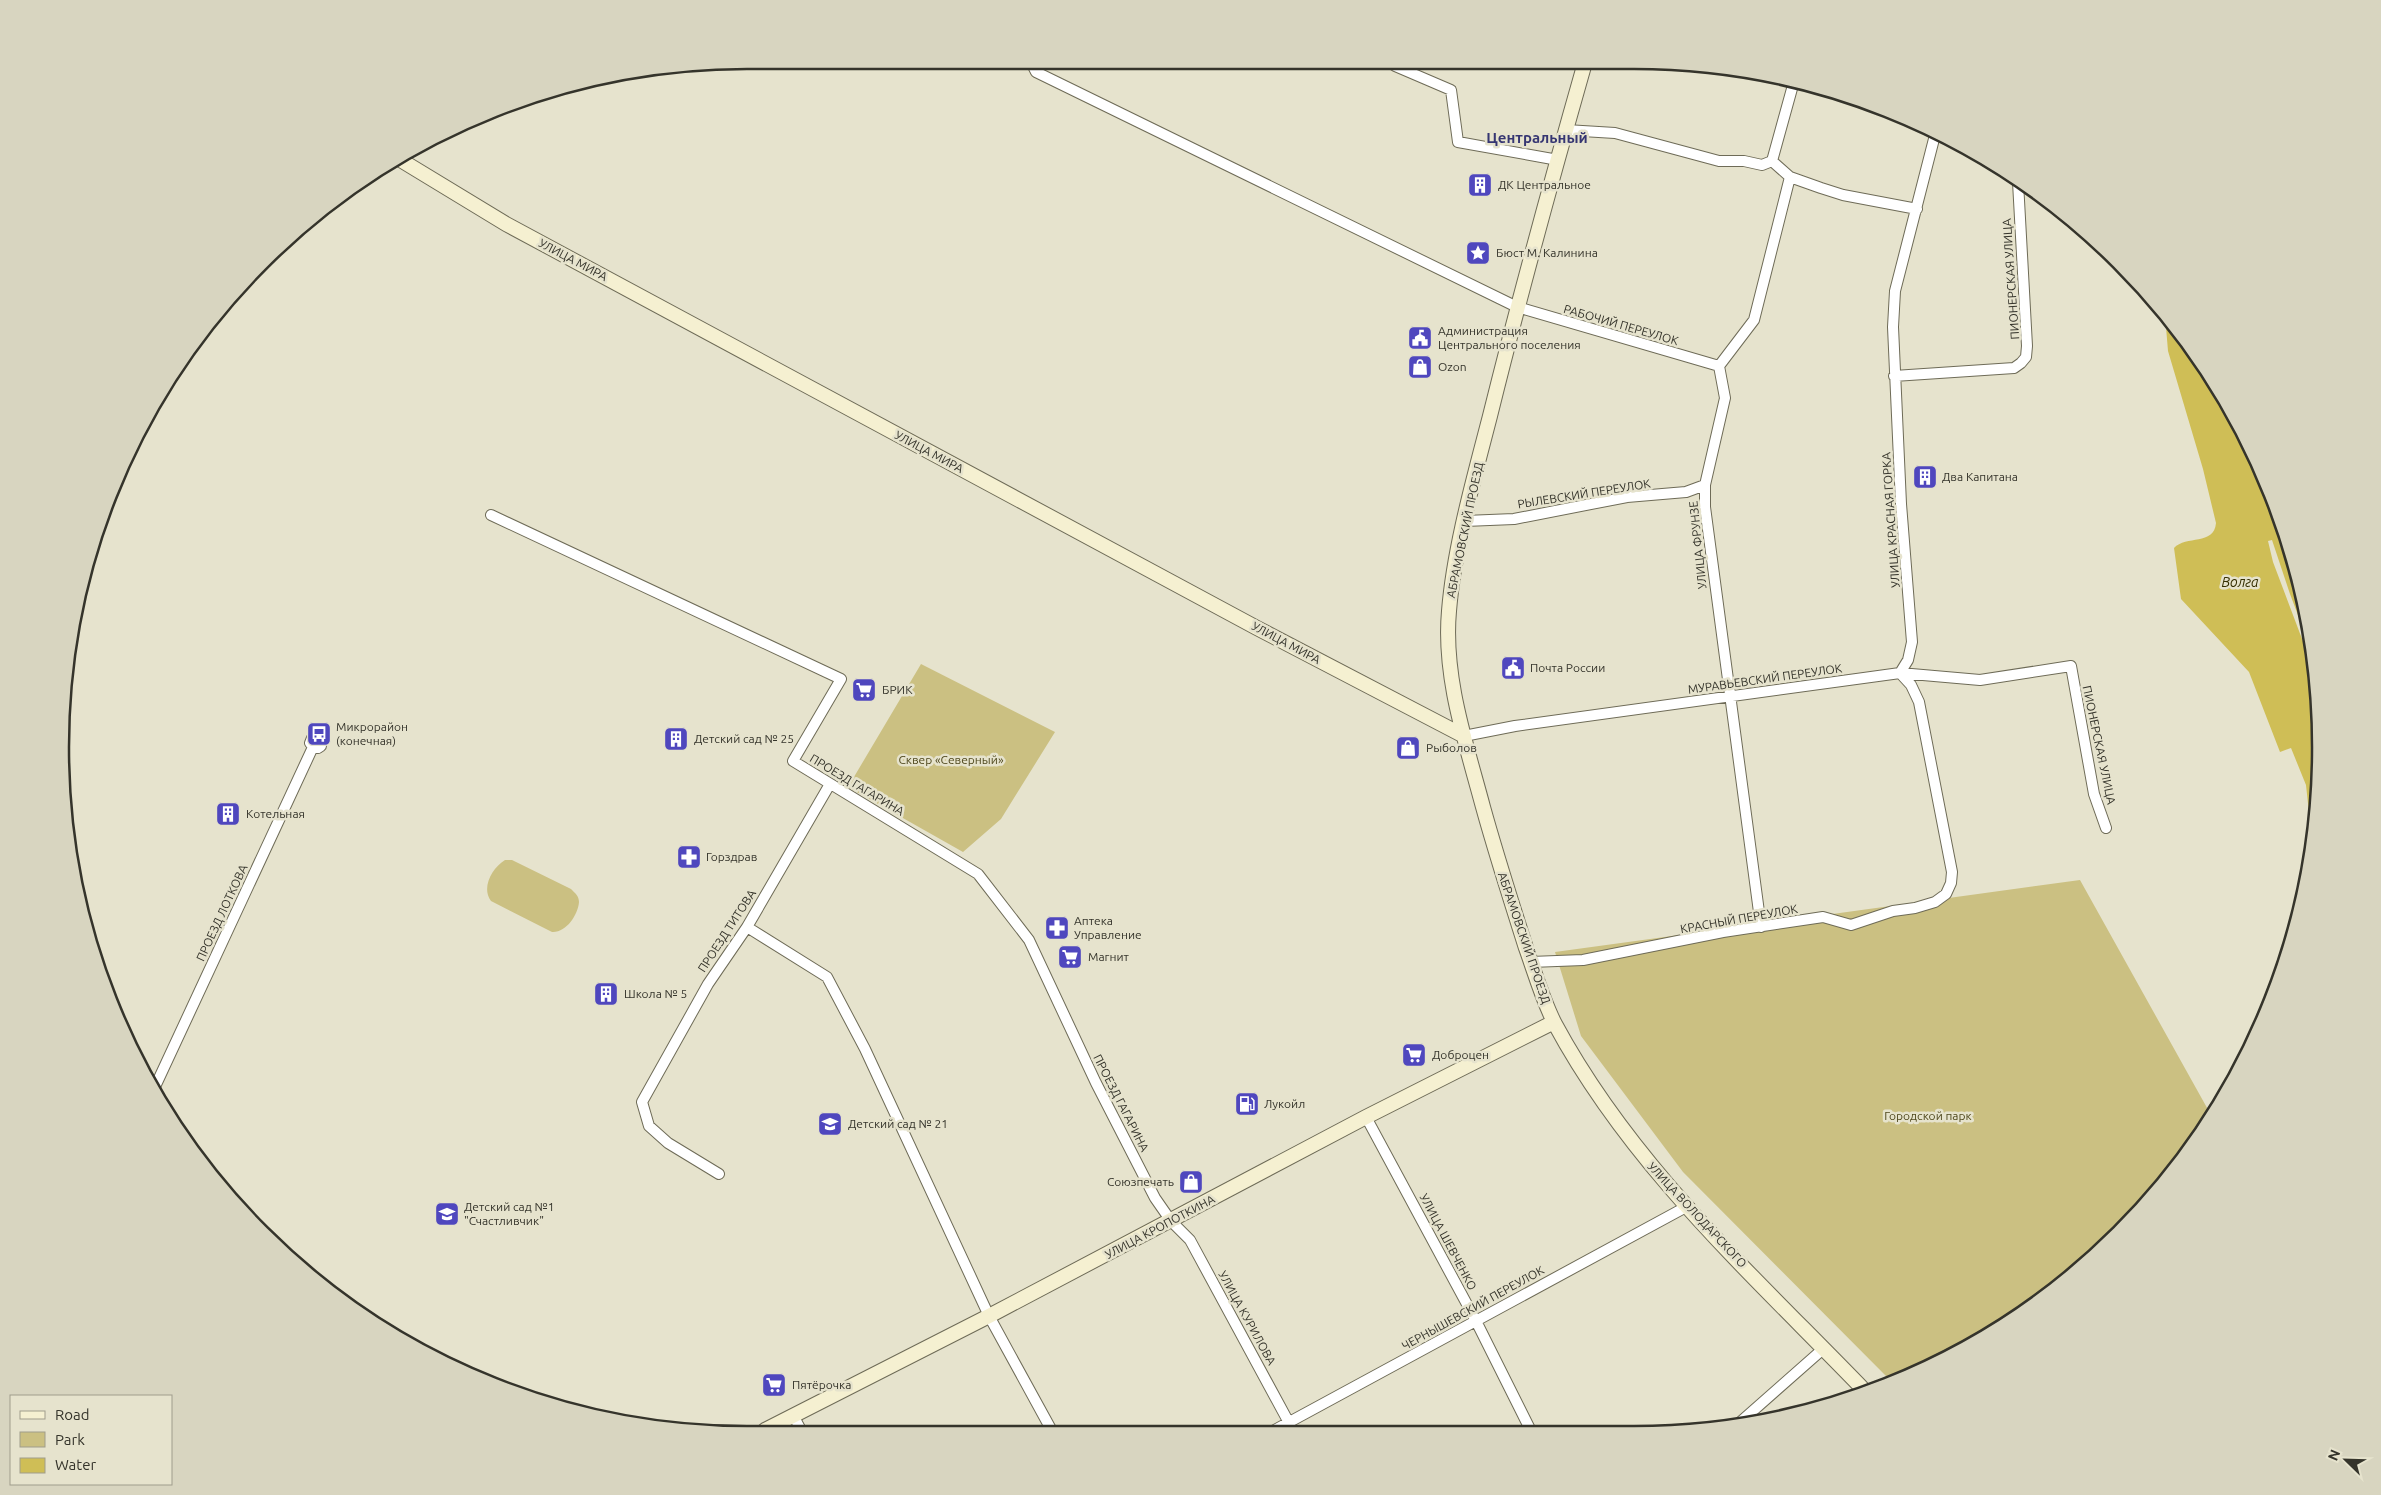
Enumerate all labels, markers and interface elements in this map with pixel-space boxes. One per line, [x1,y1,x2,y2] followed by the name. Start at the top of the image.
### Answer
[1486,129,1588,146] district label: Центральный
[1467,172,1493,198] building icon: ДК Центральное
[1498,178,1591,191] place label: ДК Центральное
[2000,218,2021,340] street label: ПИОНЕРСКАЯ УЛИЦА
[537,236,610,283] street label: УЛИЦА МИРА
[1465,240,1491,266] place icon: Бюст М. Калинина
[1496,246,1598,259] place label: Бюст М. Калинина
[1562,302,1681,347] street label: РАБОЧИЙ ПЕРЕУЛОК
[1438,324,1581,351] place label: Администрация Центрального поселения
[1407,325,1433,351] public building icon: Администрация Центрального поселения
[1407,354,1433,380] shop icon: Ozon
[1438,360,1467,373] place label: Ozon
[893,428,966,475] street label: УЛИЦА МИРА
[1879,452,1902,588] street label: УЛИЦА КРАСНАЯ ГОРКА
[1444,461,1485,599] street label: АБРАМОВСКИЙ ПРОЕЗД
[1912,464,1938,490] building icon: Два Капитана
[1942,470,2018,483] place label: Два Капитана
[1516,476,1652,510] street label: РЫЛЕВСКИЙ ПЕРЕУЛОК
[1686,500,1709,590] street label: УЛИЦА ФРУНЗЕ
[2221,574,2259,590] water label: Волга
[1250,619,1323,666] street label: УЛИЦА МИРА
[1500,655,1526,681] public building icon: Почта России
[1530,661,1605,674] place label: Почта России
[1687,661,1844,696] street label: МУРАВЬЕВСКИЙ ПЕРЕУЛОК
[851,677,877,703] supermarket icon: БРИК
[882,683,913,696] place label: БРИК
[2081,684,2118,806] street label: ПИОНЕРСКАЯ УЛИЦА
[336,720,408,748] place label: Микрорайон (конечная)
[306,721,332,747] bus stop icon: Микрорайон (конечная)
[663,726,689,752] building icon: Детский сад № 25
[694,732,794,745] place label: Детский сад № 25
[1395,735,1421,761] shop icon: Рыболов
[1426,741,1477,754] place label: Рыболов
[808,751,907,818] street label: ПРОЕЗД ГАГАРИНА
[898,753,1004,766] park label: Сквер «Северный»
[215,801,241,827] building icon: Котельная
[246,807,305,820] place label: Котельная
[676,844,702,870] pharmacy icon: Горздрав
[706,850,757,863] place label: Горздрав
[193,862,250,963] street label: ПРОЕЗД ЛОТКОВА
[1496,870,1553,1005] street label: АБРАМОВСКИЙ ПРОЕЗД
[695,887,758,974] street label: ПРОЕЗД ТИТОВА
[1679,902,1799,935] street label: КРАСНЫЙ ПЕРЕУЛОК
[1074,914,1142,941] place label: Аптека Управление
[1044,915,1070,941] pharmacy icon: Аптека Управление
[1057,944,1083,970] supermarket icon: Магнит
[1088,950,1130,963] place label: Магнит
[593,981,619,1007] building icon: Школа № 5
[624,987,687,1000] place label: Школа № 5
[1401,1042,1427,1068] supermarket icon: Доброцен
[1432,1048,1489,1061] place label: Доброцен
[1091,1052,1152,1154] street label: ПРОЕЗД ГАГАРИНА
[1234,1091,1260,1117] fuel station icon: Лукойл
[1264,1097,1305,1110] place label: Лукойл
[1884,1109,1972,1122] park label: Городской парк
[817,1111,843,1137] school or university icon: Детский сад № 21
[848,1117,948,1130] place label: Детский сад № 21
[1645,1159,1750,1270] street label: УЛИЦА ВОЛОДАРСКОГО
[1178,1169,1204,1195] shop icon: Союзпечать
[1107,1175,1174,1188] place label: Союзпечать
[1418,1191,1479,1292] street label: УЛИЦА ШЕВЧЕНКО
[1103,1192,1217,1261] street label: УЛИЦА КРОПОТКИНА
[464,1200,555,1227] place label: Детский сад №1 "Счастливчик"
[434,1201,460,1227] school or university icon: Детский сад №1 "Счастливчик"
[1399,1263,1547,1352] street label: ЧЕРНЫШЕВСКИЙ ПЕРЕУЛОК
[1216,1268,1279,1367] street label: УЛИЦА КУРИЛОВА
[761,1372,787,1398] supermarket icon: Пятёрочка
[792,1378,851,1391] place label: Пятёрочка
[10,1395,172,1485] legend
[55,1406,90,1423] text: Road
[55,1431,85,1448] text: Park
[2321,1435,2371,1485] north arrow
[2325,1447,2343,1463] text: N
[55,1456,96,1473] text: Water

